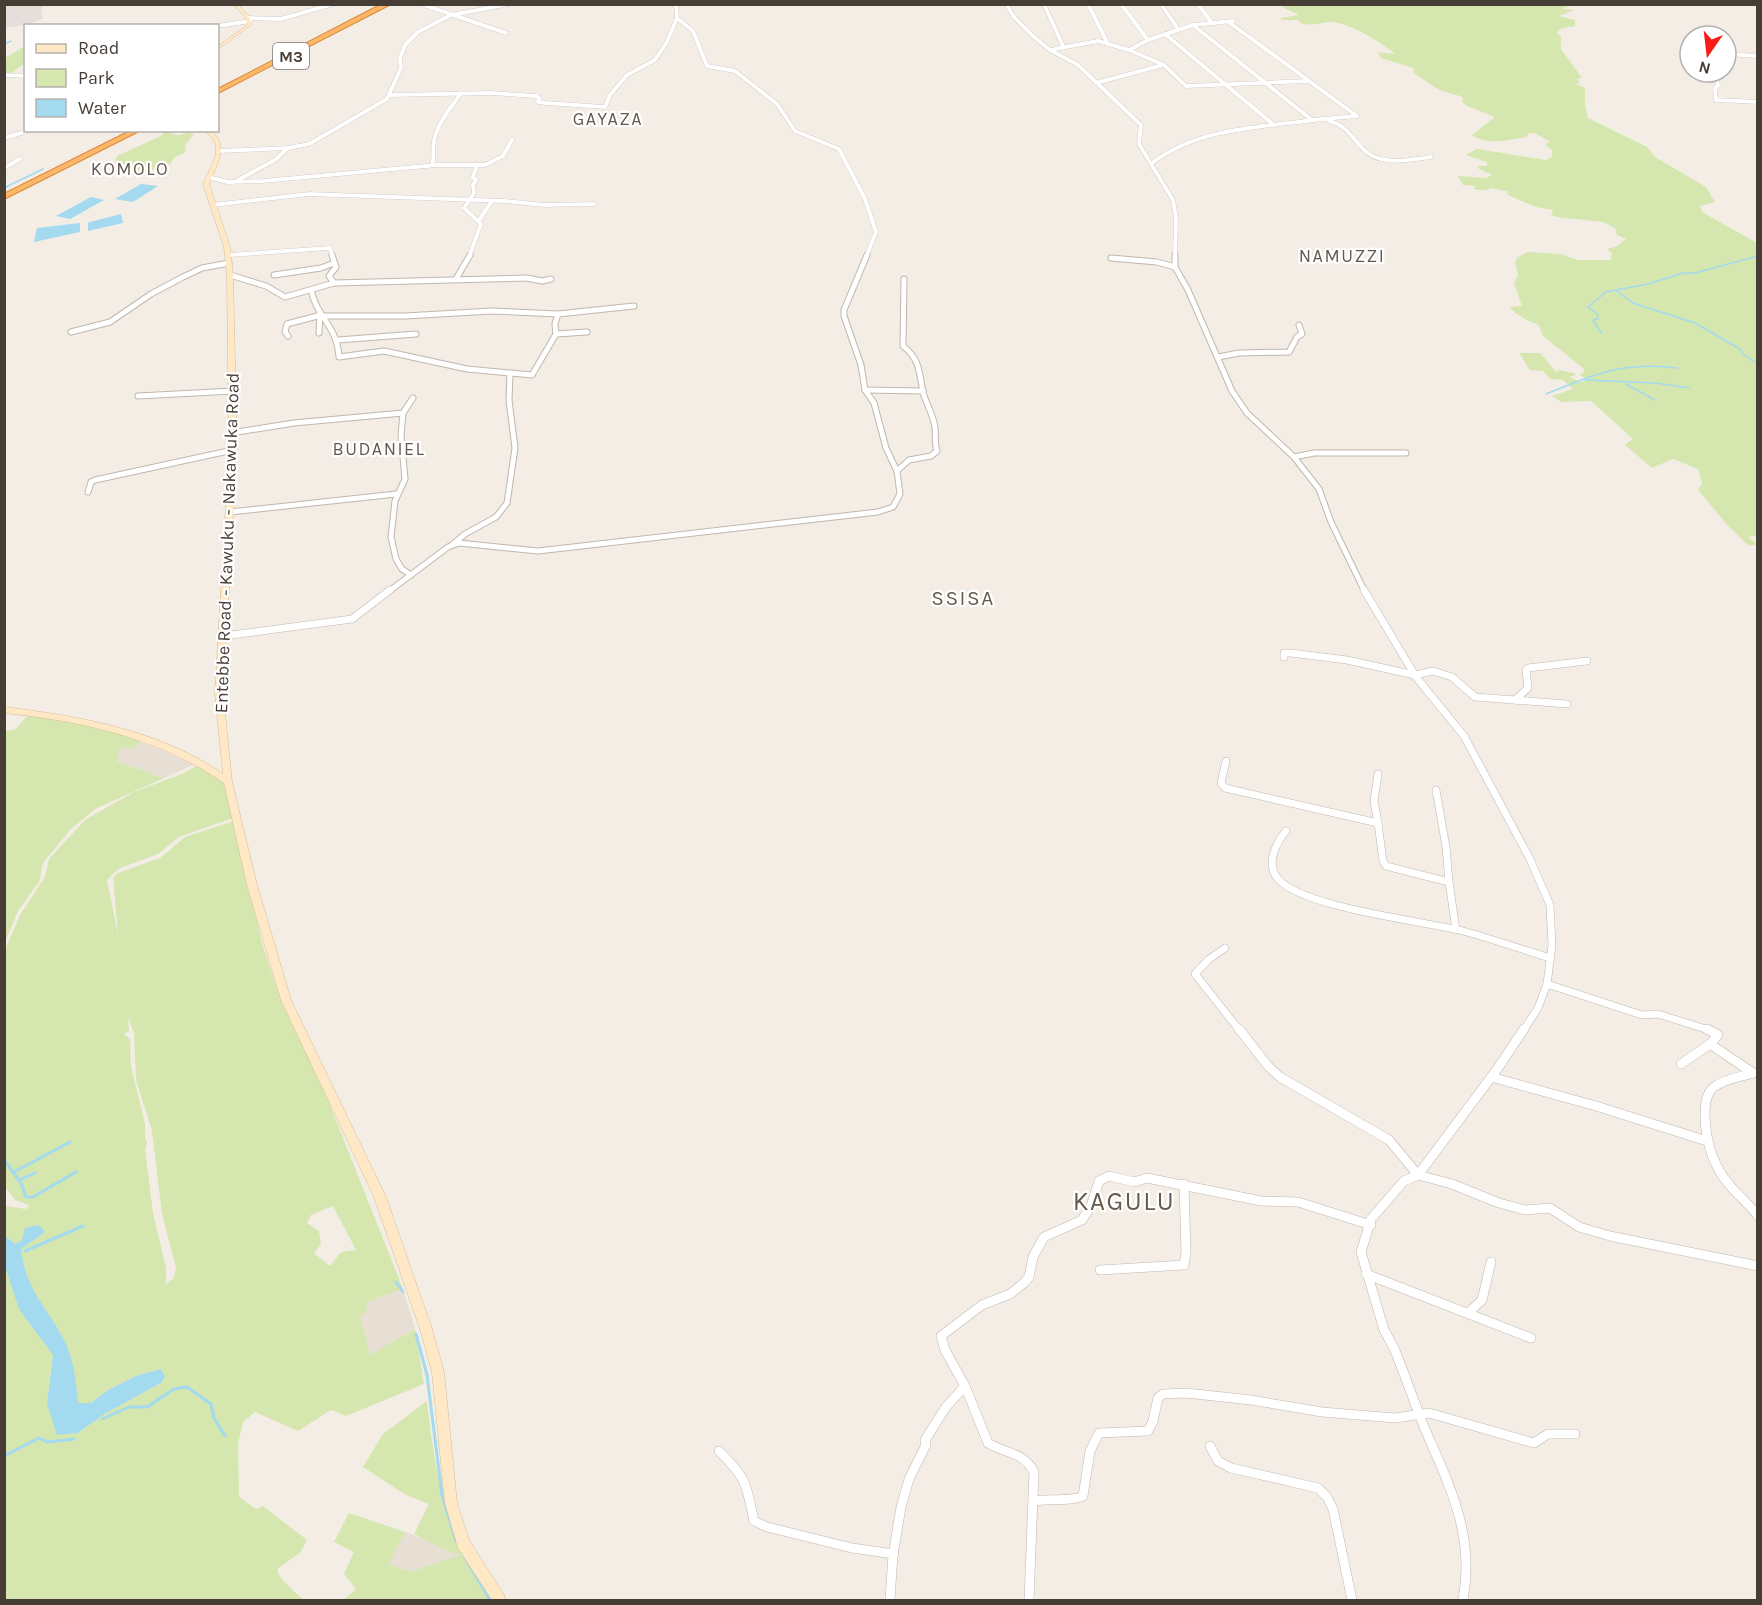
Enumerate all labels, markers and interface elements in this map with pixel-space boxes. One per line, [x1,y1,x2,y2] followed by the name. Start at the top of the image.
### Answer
[24,24,219,132] legend
[1678,24,1738,84] north arrow
[78,37,119,59] text: Road
[273,43,309,69] road number: M3
[1697,57,1712,79] text: N
[78,67,115,89] text: Park
[78,97,126,119] text: Water
[573,108,643,130] district label: GAYAZA
[91,158,169,180] district label: KOMOLO
[1299,245,1385,267] district label: NAMUZZI
[210,372,244,714] street label: Entebbe Road - Kawuku - Nakawuka Road
[332,438,426,460] district label: BUDANIEL
[931,586,995,610] district label: SSISA
[1073,1186,1175,1217] district label: KAGULU

